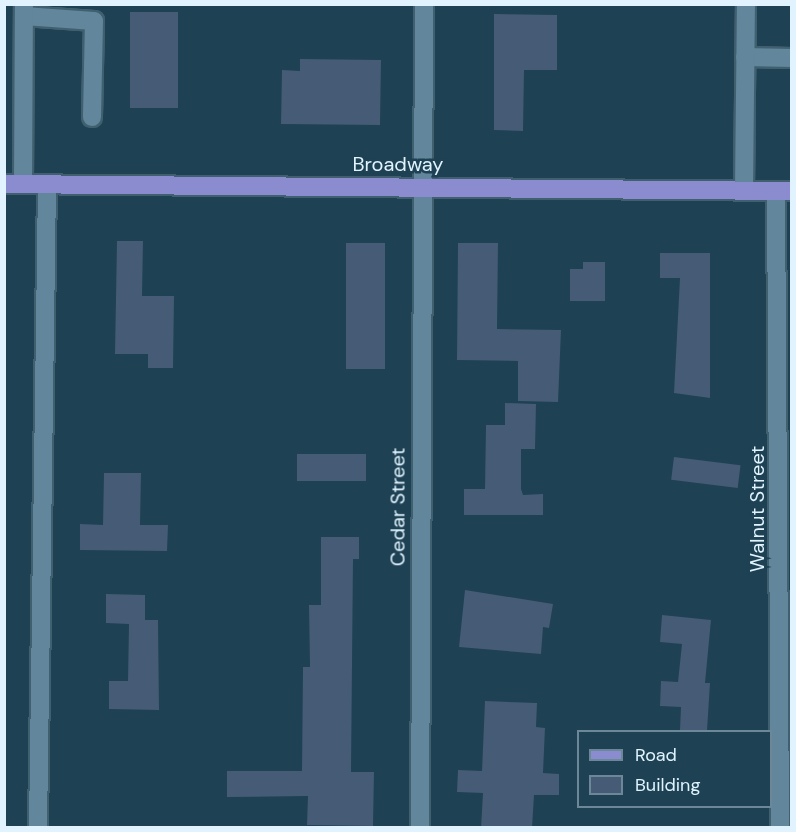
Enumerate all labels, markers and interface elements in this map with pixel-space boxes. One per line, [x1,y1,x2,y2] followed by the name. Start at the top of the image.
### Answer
[353,152,443,176] street label: Broadway
[745,446,769,572] street label: Walnut Street
[386,448,410,566] street label: Cedar Street
[577,730,772,808] legend
[635,743,677,767] text: Road
[635,773,700,797] text: Building

